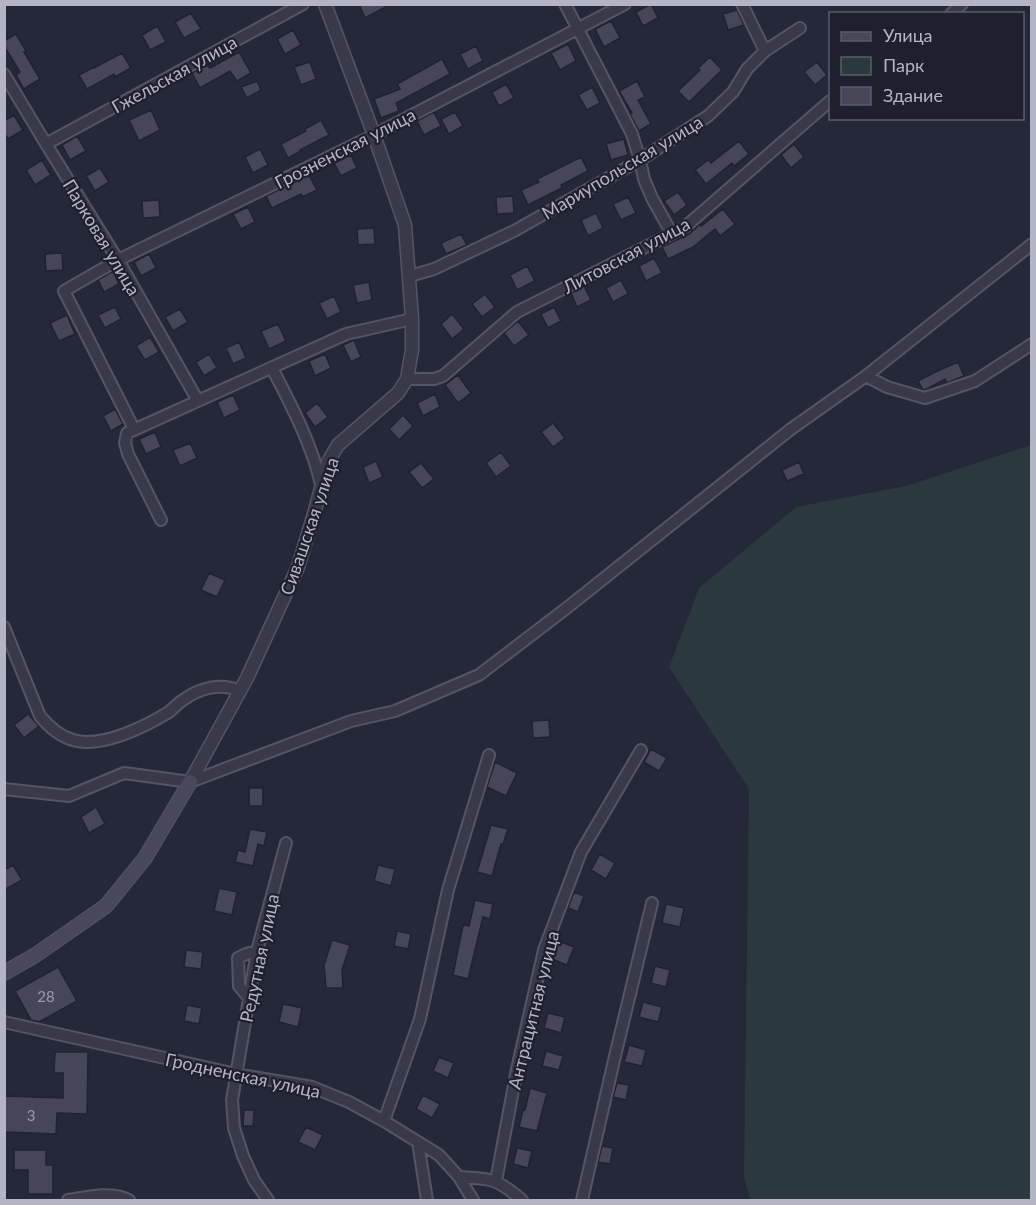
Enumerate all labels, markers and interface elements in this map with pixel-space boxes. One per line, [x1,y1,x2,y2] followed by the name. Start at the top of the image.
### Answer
[829,12,1024,120] legend
[883,24,933,46] text: Улица
[108,30,240,118] street label: Гжельская улица
[883,54,925,76] text: Парк
[883,84,943,106] text: Здание
[271,103,419,193] street label: Грозненская улица
[538,110,706,224] street label: Мариупольская улица
[59,175,145,299] street label: Парковая улица
[558,212,693,298] street label: Литовская улица
[275,454,343,598] street label: Сивашская улица
[235,892,283,1024] street label: Редутная улица
[503,929,563,1091] street label: Антрацитная улица
[37,987,55,1005] house number: 28
[163,1048,323,1102] street label: Гродненская улица
[27,1106,35,1124] house number: 3

